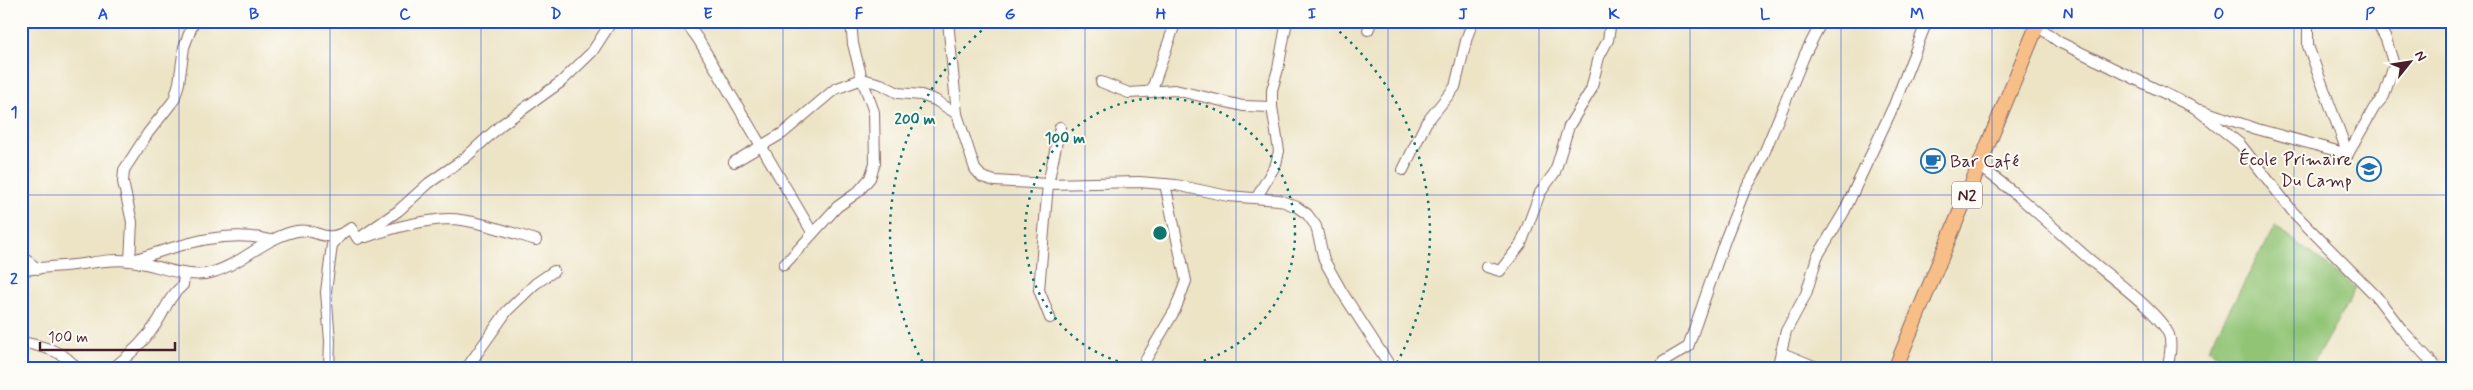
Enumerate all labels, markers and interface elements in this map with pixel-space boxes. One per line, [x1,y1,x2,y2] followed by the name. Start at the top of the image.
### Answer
[98,4,108,25] text: A
[249,4,259,25] text: B
[399,4,411,25] text: C
[550,4,562,25] text: D
[703,4,713,25] text: E
[855,4,864,25] text: F
[1005,4,1016,25] text: G
[1156,4,1167,25] text: H
[1308,4,1317,25] text: I
[1458,4,1468,25] text: J
[1608,4,1620,25] text: K
[1760,4,1771,25] text: L
[1910,4,1924,25] text: M
[2063,4,2073,25] text: N
[2214,4,2225,25] text: O
[2365,4,2375,25] text: P
[2386,38,2436,88] north arrow
[2410,47,2431,65] text: N
[10,102,18,123] text: 1
[895,110,936,130] text: 200 m
[1045,129,1085,149] text: 100 m
[1920,148,1946,174] cafe icon: Bar Café
[2239,148,2352,193] place label: École Primaire Du Camp
[1950,150,2019,174] place label: Bar Café
[2356,156,2382,182] school or university icon: École Primaire Du Camp
[1952,182,1982,208] road number: N2
[1151,224,1169,242] centre of rings
[10,269,18,290] text: 2
[40,320,175,352] scale bar
[48,328,88,348] text: 100 m

